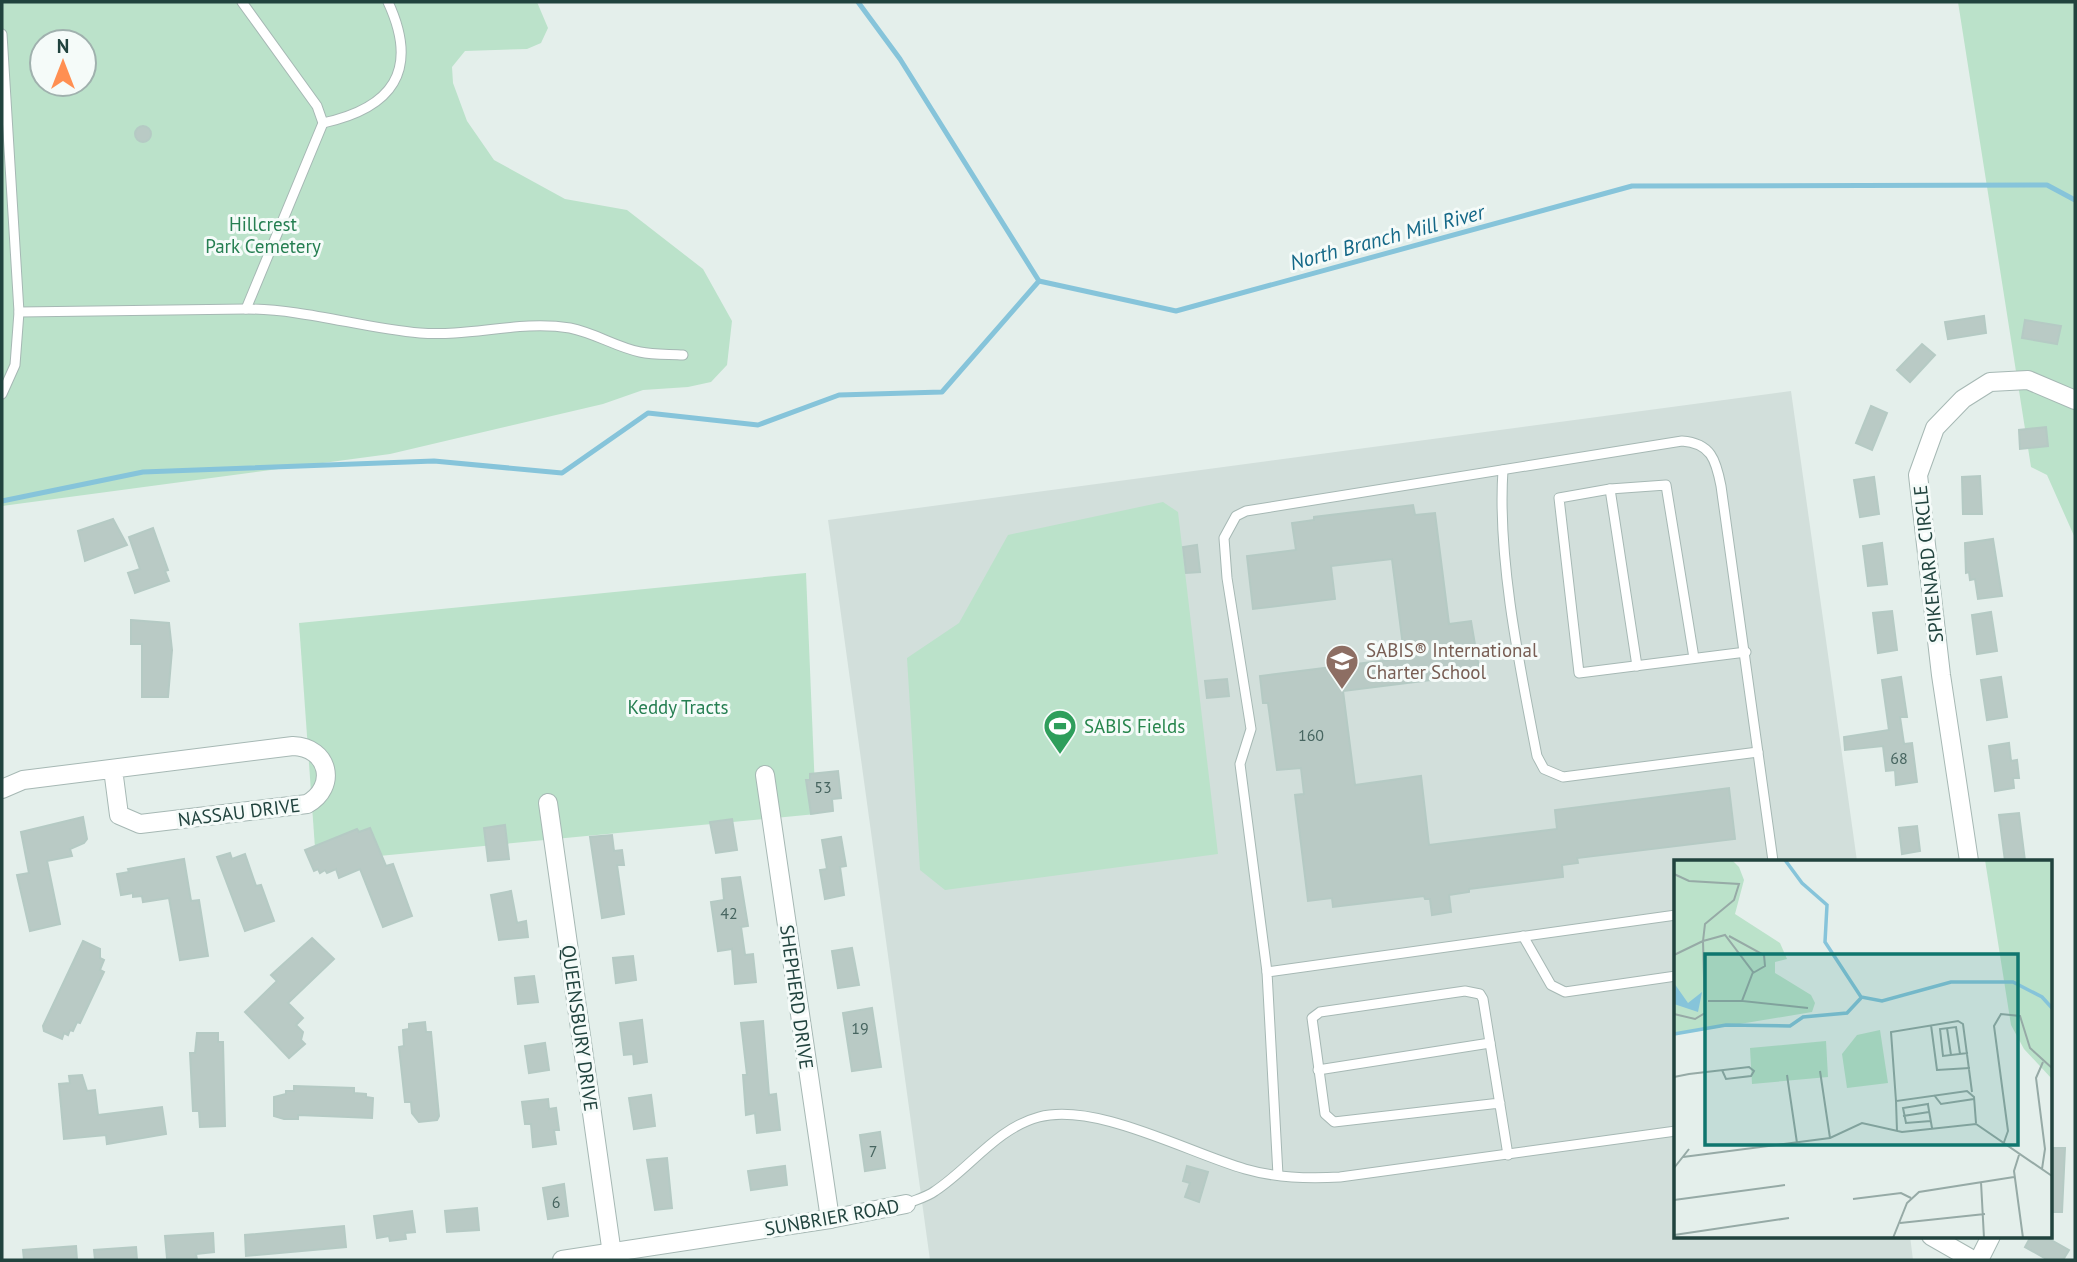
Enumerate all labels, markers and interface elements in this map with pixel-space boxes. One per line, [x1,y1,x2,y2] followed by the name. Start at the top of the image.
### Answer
[28,28,98,98] north arrow
[57,34,69,58] text: N
[1287,197,1489,276] water label: North Branch Mill River
[205,212,321,258] park label: Hillcrest Park Cemetery
[1908,484,1948,644] street label: SPIKENARD CIRCLE
[1366,638,1538,684] place label: SABIS® International Charter School
[1323,642,1361,691] school or university icon: SABIS® International Charter School
[628,695,728,719] park label: Keddy Tracts
[1041,707,1079,756] sports icon: SABIS Fields
[1084,714,1185,738] place label: SABIS Fields
[1298,725,1324,745] house number: 160
[1890,748,1908,768] house number: 68
[814,777,832,797] house number: 53
[177,793,301,831] street label: NASSAU DRIVE
[1674,860,2052,1238] inset map
[720,903,738,923] house number: 42
[775,923,819,1071] street label: SHEPHERD DRIVE
[556,943,604,1113] street label: QUEENSBURY DRIVE
[851,1018,869,1038] house number: 19
[869,1141,877,1161] house number: 7
[552,1192,560,1212] house number: 6
[763,1193,901,1241] street label: SUNBRIER ROAD

